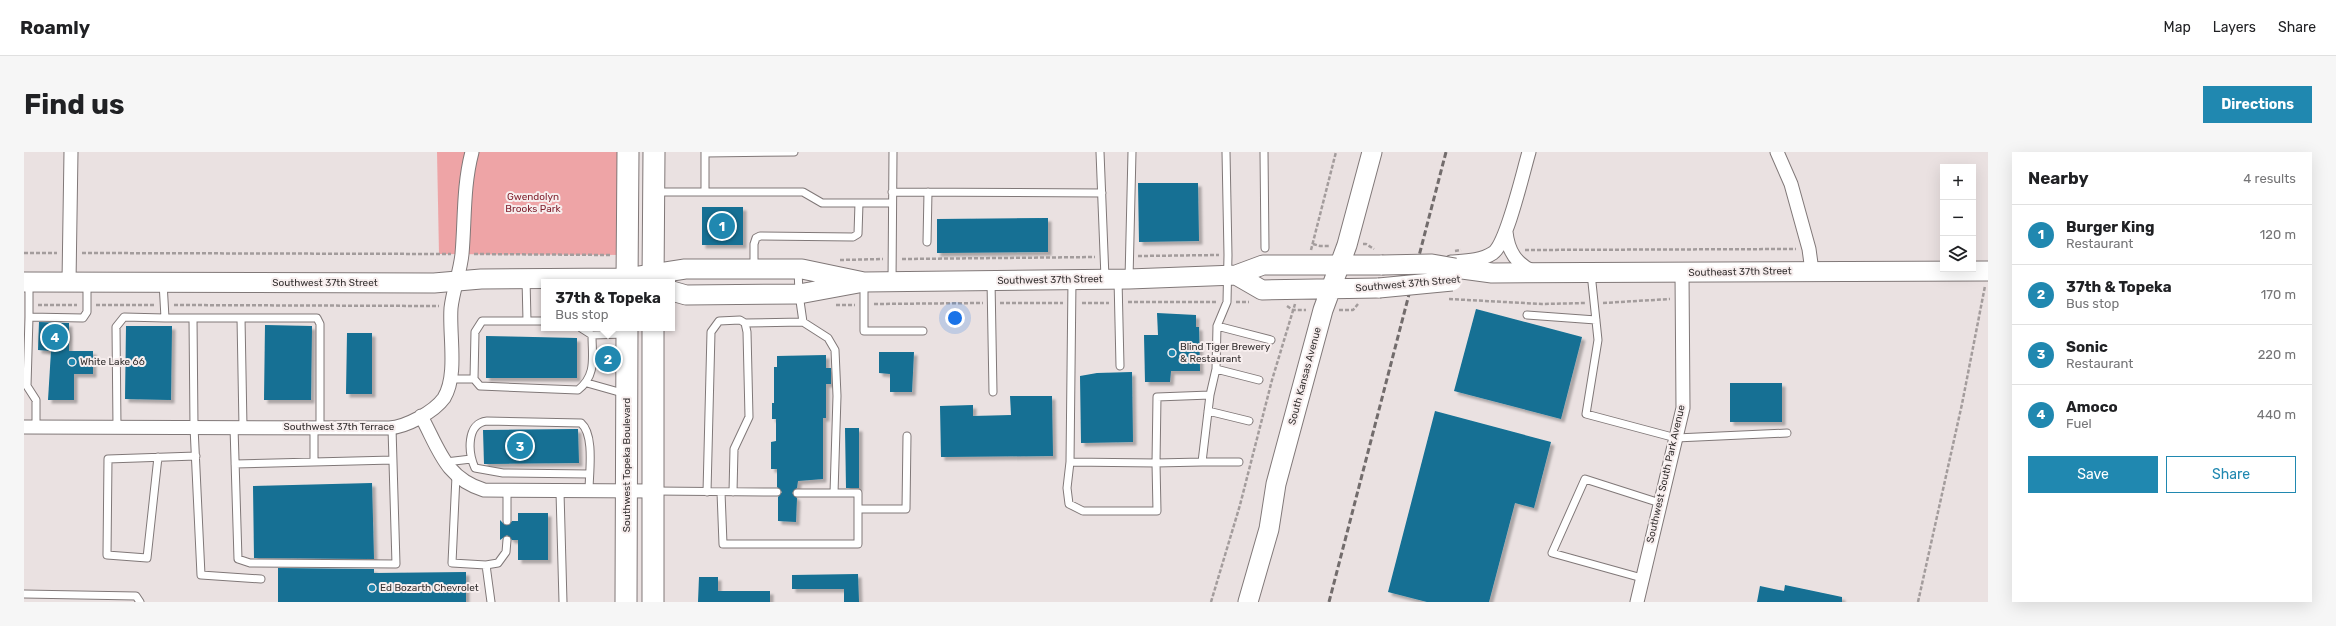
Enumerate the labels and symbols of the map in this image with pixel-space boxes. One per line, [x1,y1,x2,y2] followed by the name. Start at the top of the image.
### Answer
[505,191,561,215] park label: Gwendolyn Brooks Park
[709,211,735,241] pin: 1
[1688,265,1792,279] street label: Southeast 37th Street
[997,273,1103,287] street label: Southwest 37th Street
[1355,273,1461,295] street label: Southwest 37th Street
[272,277,378,289] street label: Southwest 37th Street
[945,308,965,328] your location
[42,322,68,352] pin: 4
[1286,325,1324,426] street label: South Kansas Avenue
[1180,341,1271,365] place label: Blind Tiger Brewery & Restaurant
[595,344,621,374] pin: 2
[1167,348,1177,358] marker: Blind Tiger Brewery & Restaurant
[80,356,145,368] place label: White Lake 66
[67,357,77,367] marker: White Lake 66
[621,398,633,532] street label: Southwest Topeka Boulevard
[1644,403,1688,544] street label: Southwest South Park Avenue
[284,421,395,433] street label: Southwest 37th Terrace
[507,431,533,461] pin: 3
[380,582,479,594] place label: Ed Bozarth Chevrolet
[367,583,377,593] marker: Ed Bozarth Chevrolet

